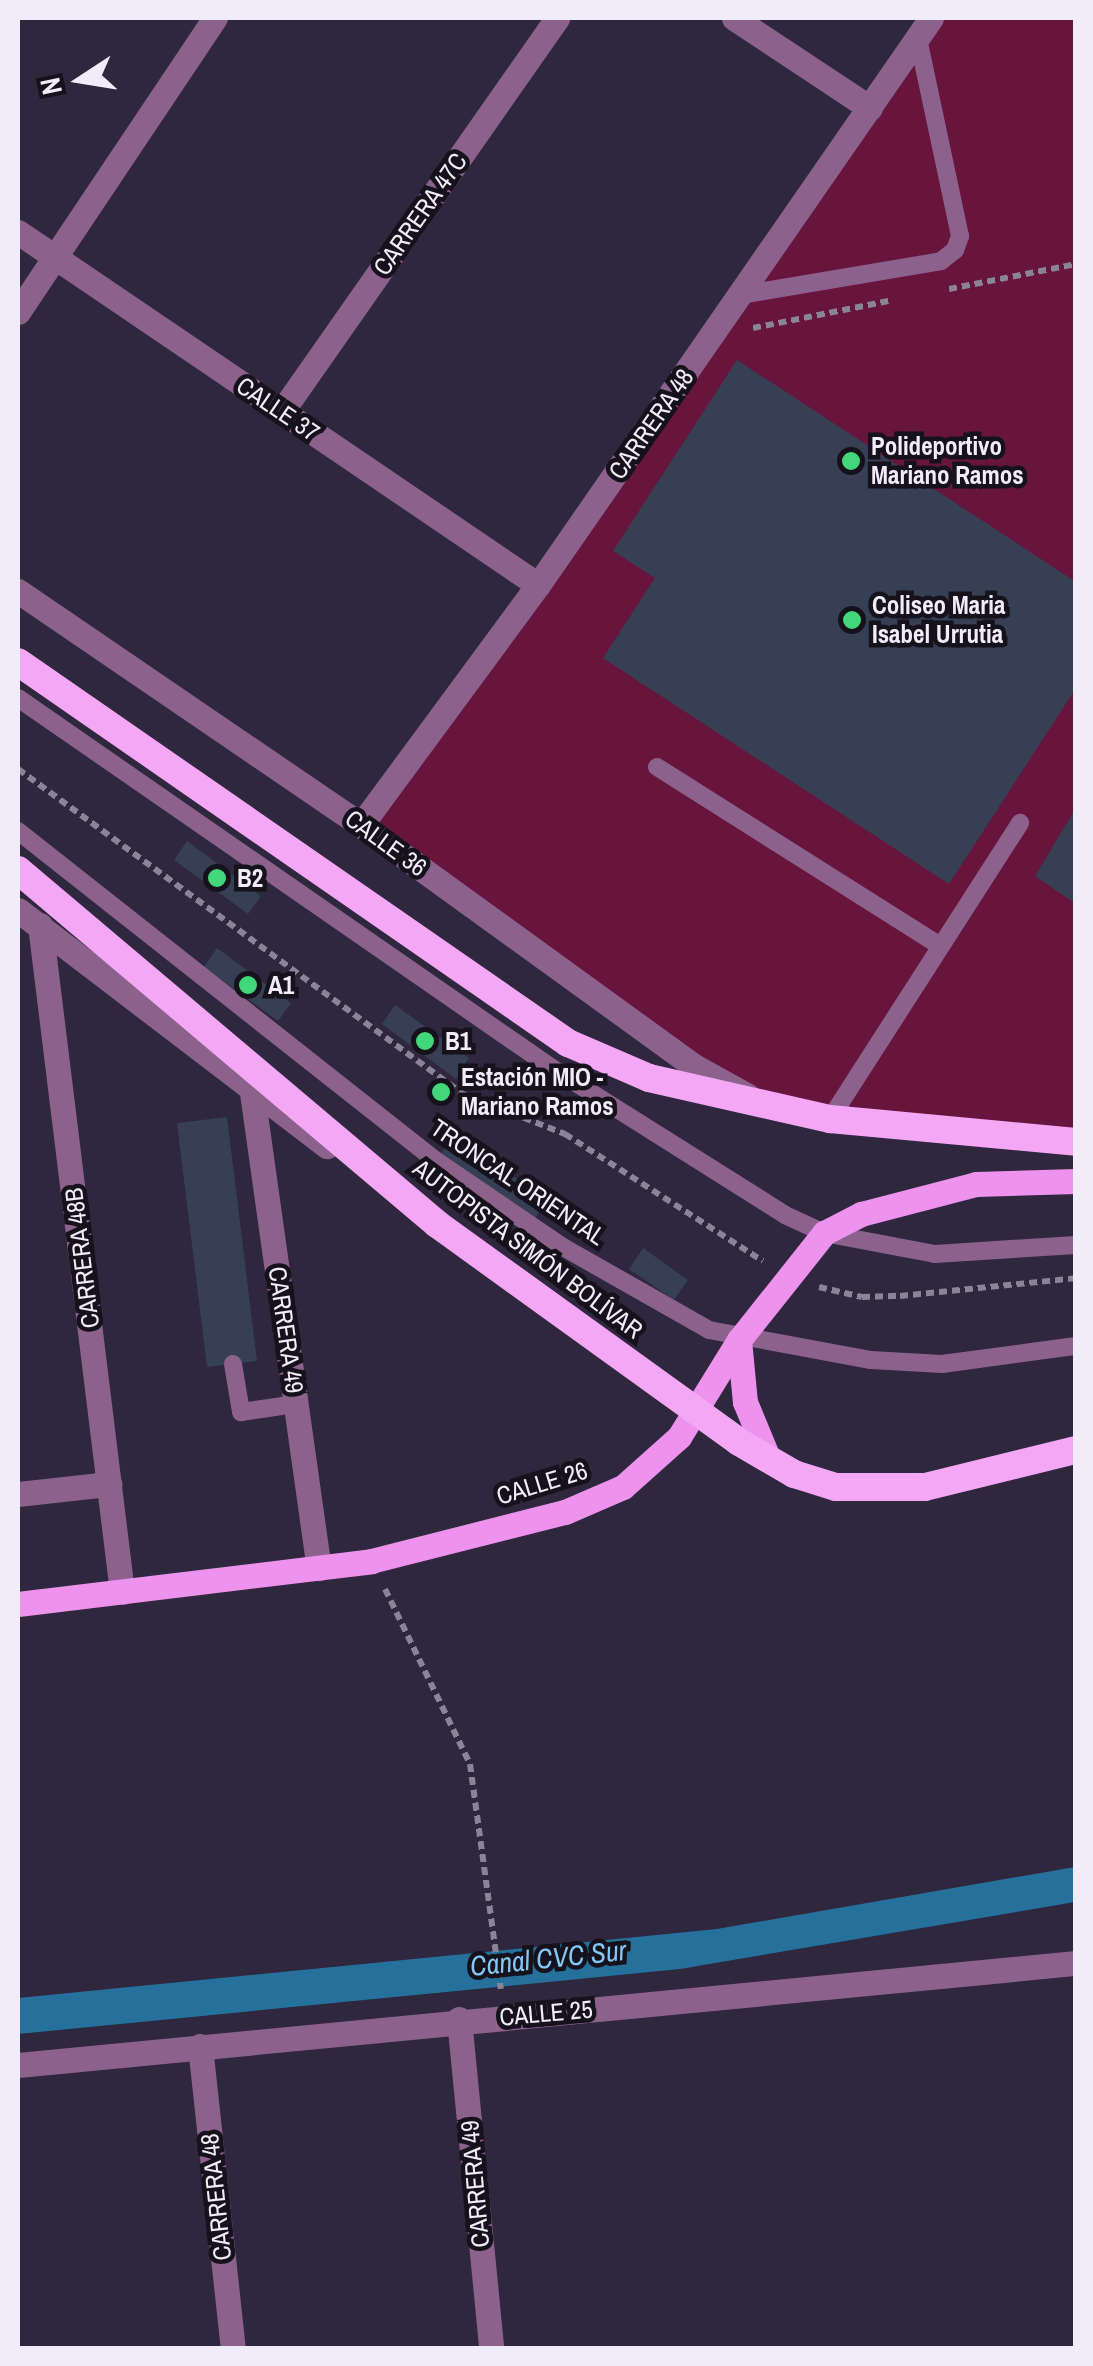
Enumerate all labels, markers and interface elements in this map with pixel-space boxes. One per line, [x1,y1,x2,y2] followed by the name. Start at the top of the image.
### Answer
[30,30,130,130] north arrow
[30,74,71,98] text: N
[367,147,473,281] street label: CARRERA 47C
[602,363,700,485] street label: CARRERA 48
[231,370,325,448] street label: CALLE 37
[871,432,1024,491] place label: Polideportivo Mariano Ramos
[840,450,862,472] marker: Polideportivo Mariano Ramos
[872,591,1005,650] place label: Coliseo Maria Isabel Urrutia
[841,609,863,631] marker: Coliseo Maria Isabel Urrutia
[339,803,433,883] street label: CALLE 36
[237,863,263,893] place label: B2
[206,867,228,889] marker: B2
[268,970,294,1000] place label: A1
[237,974,259,996] marker: A1
[445,1026,471,1056] place label: B1
[414,1030,436,1052] marker: B1
[461,1063,614,1122] place label: Estación MIO - Mariano Ramos
[430,1081,452,1103] marker: Estación MIO - Mariano Ramos
[425,1112,611,1252] street label: TRONCAL ORIENTAL
[407,1153,649,1345] street label: AUTOPISTA SIMÓN BOLÍVAR
[58,1186,106,1330] street label: CARRERA 48B
[262,1264,310,1396] street label: CARRERA 49
[493,1455,591,1511] street label: CALLE 26
[468,1933,628,1983] water label: Canal CVC Sur
[498,1994,594,2032] street label: CALLE 25
[454,2119,496,2249] street label: CARRERA 49
[194,2131,238,2263] street label: CARRERA 48

